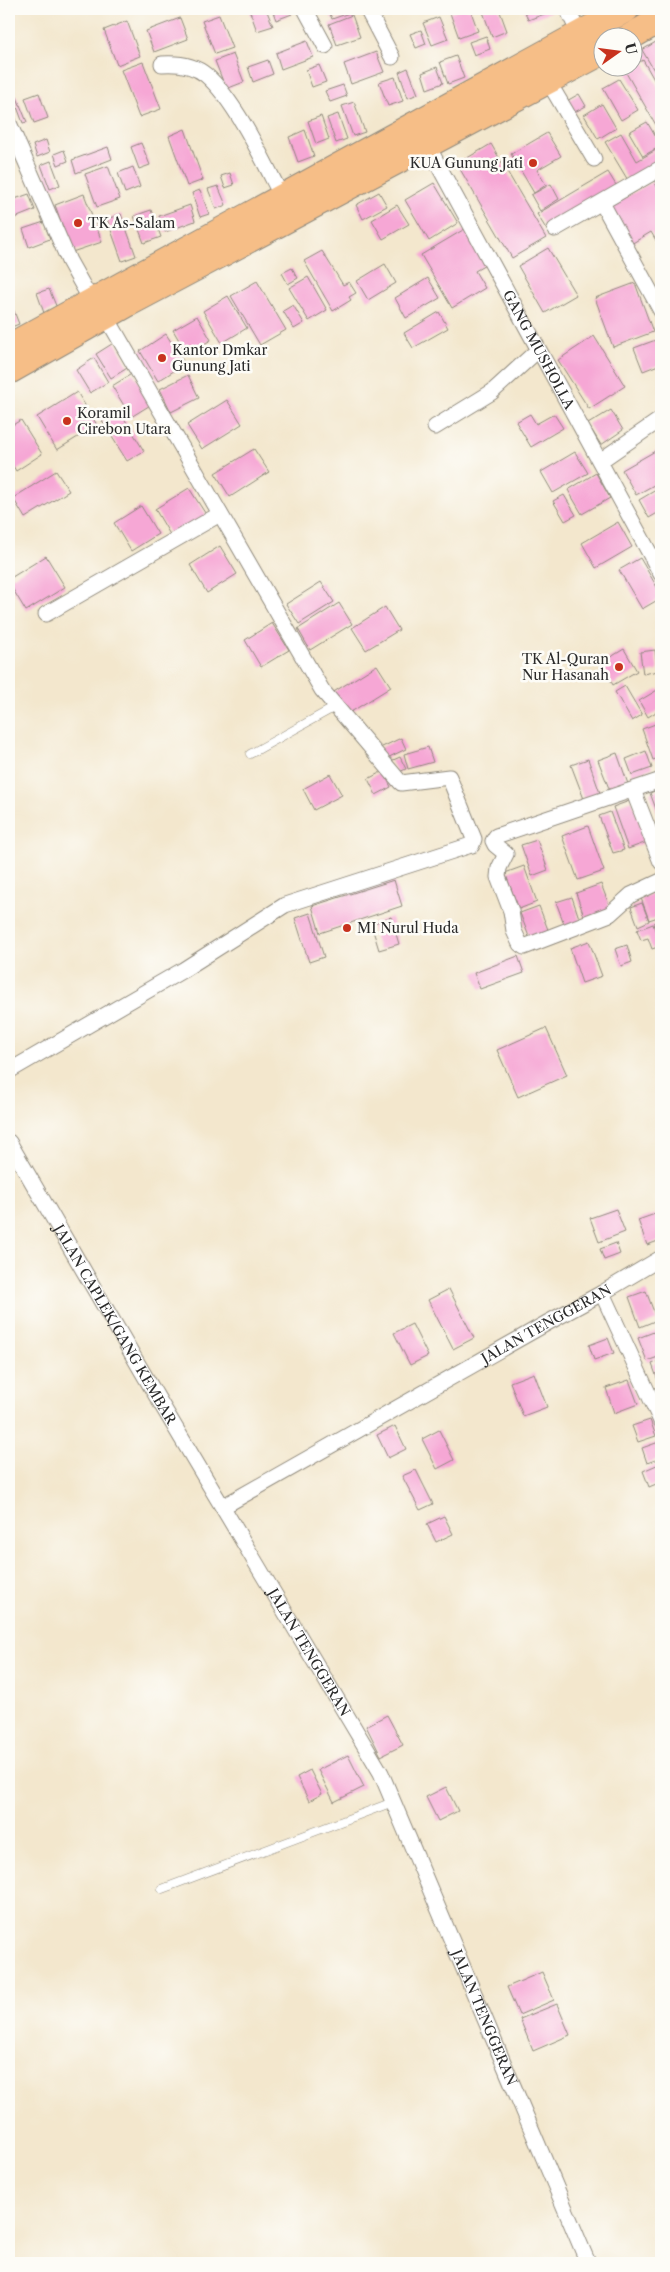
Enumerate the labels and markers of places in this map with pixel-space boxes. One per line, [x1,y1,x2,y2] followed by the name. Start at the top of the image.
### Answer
[410,154,523,172] place label: KUA Gunung Jati
[527,157,539,169] marker: KUA Gunung Jati
[88,214,175,232] place label: TK As-Salam
[72,217,84,229] marker: TK As-Salam
[172,341,267,375] place label: Kantor Dmkar Gunung Jati
[156,352,168,364] marker: Kantor Dmkar Gunung Jati
[77,404,172,438] place label: Koramil Cirebon Utara
[61,415,73,427] marker: Koramil Cirebon Utara
[522,650,609,684] place label: TK Al-Quran Nur Hasanah
[613,661,625,673] marker: TK Al-Quran Nur Hasanah
[357,919,459,937] place label: MI Nurul Huda
[341,922,353,934] marker: MI Nurul Huda

